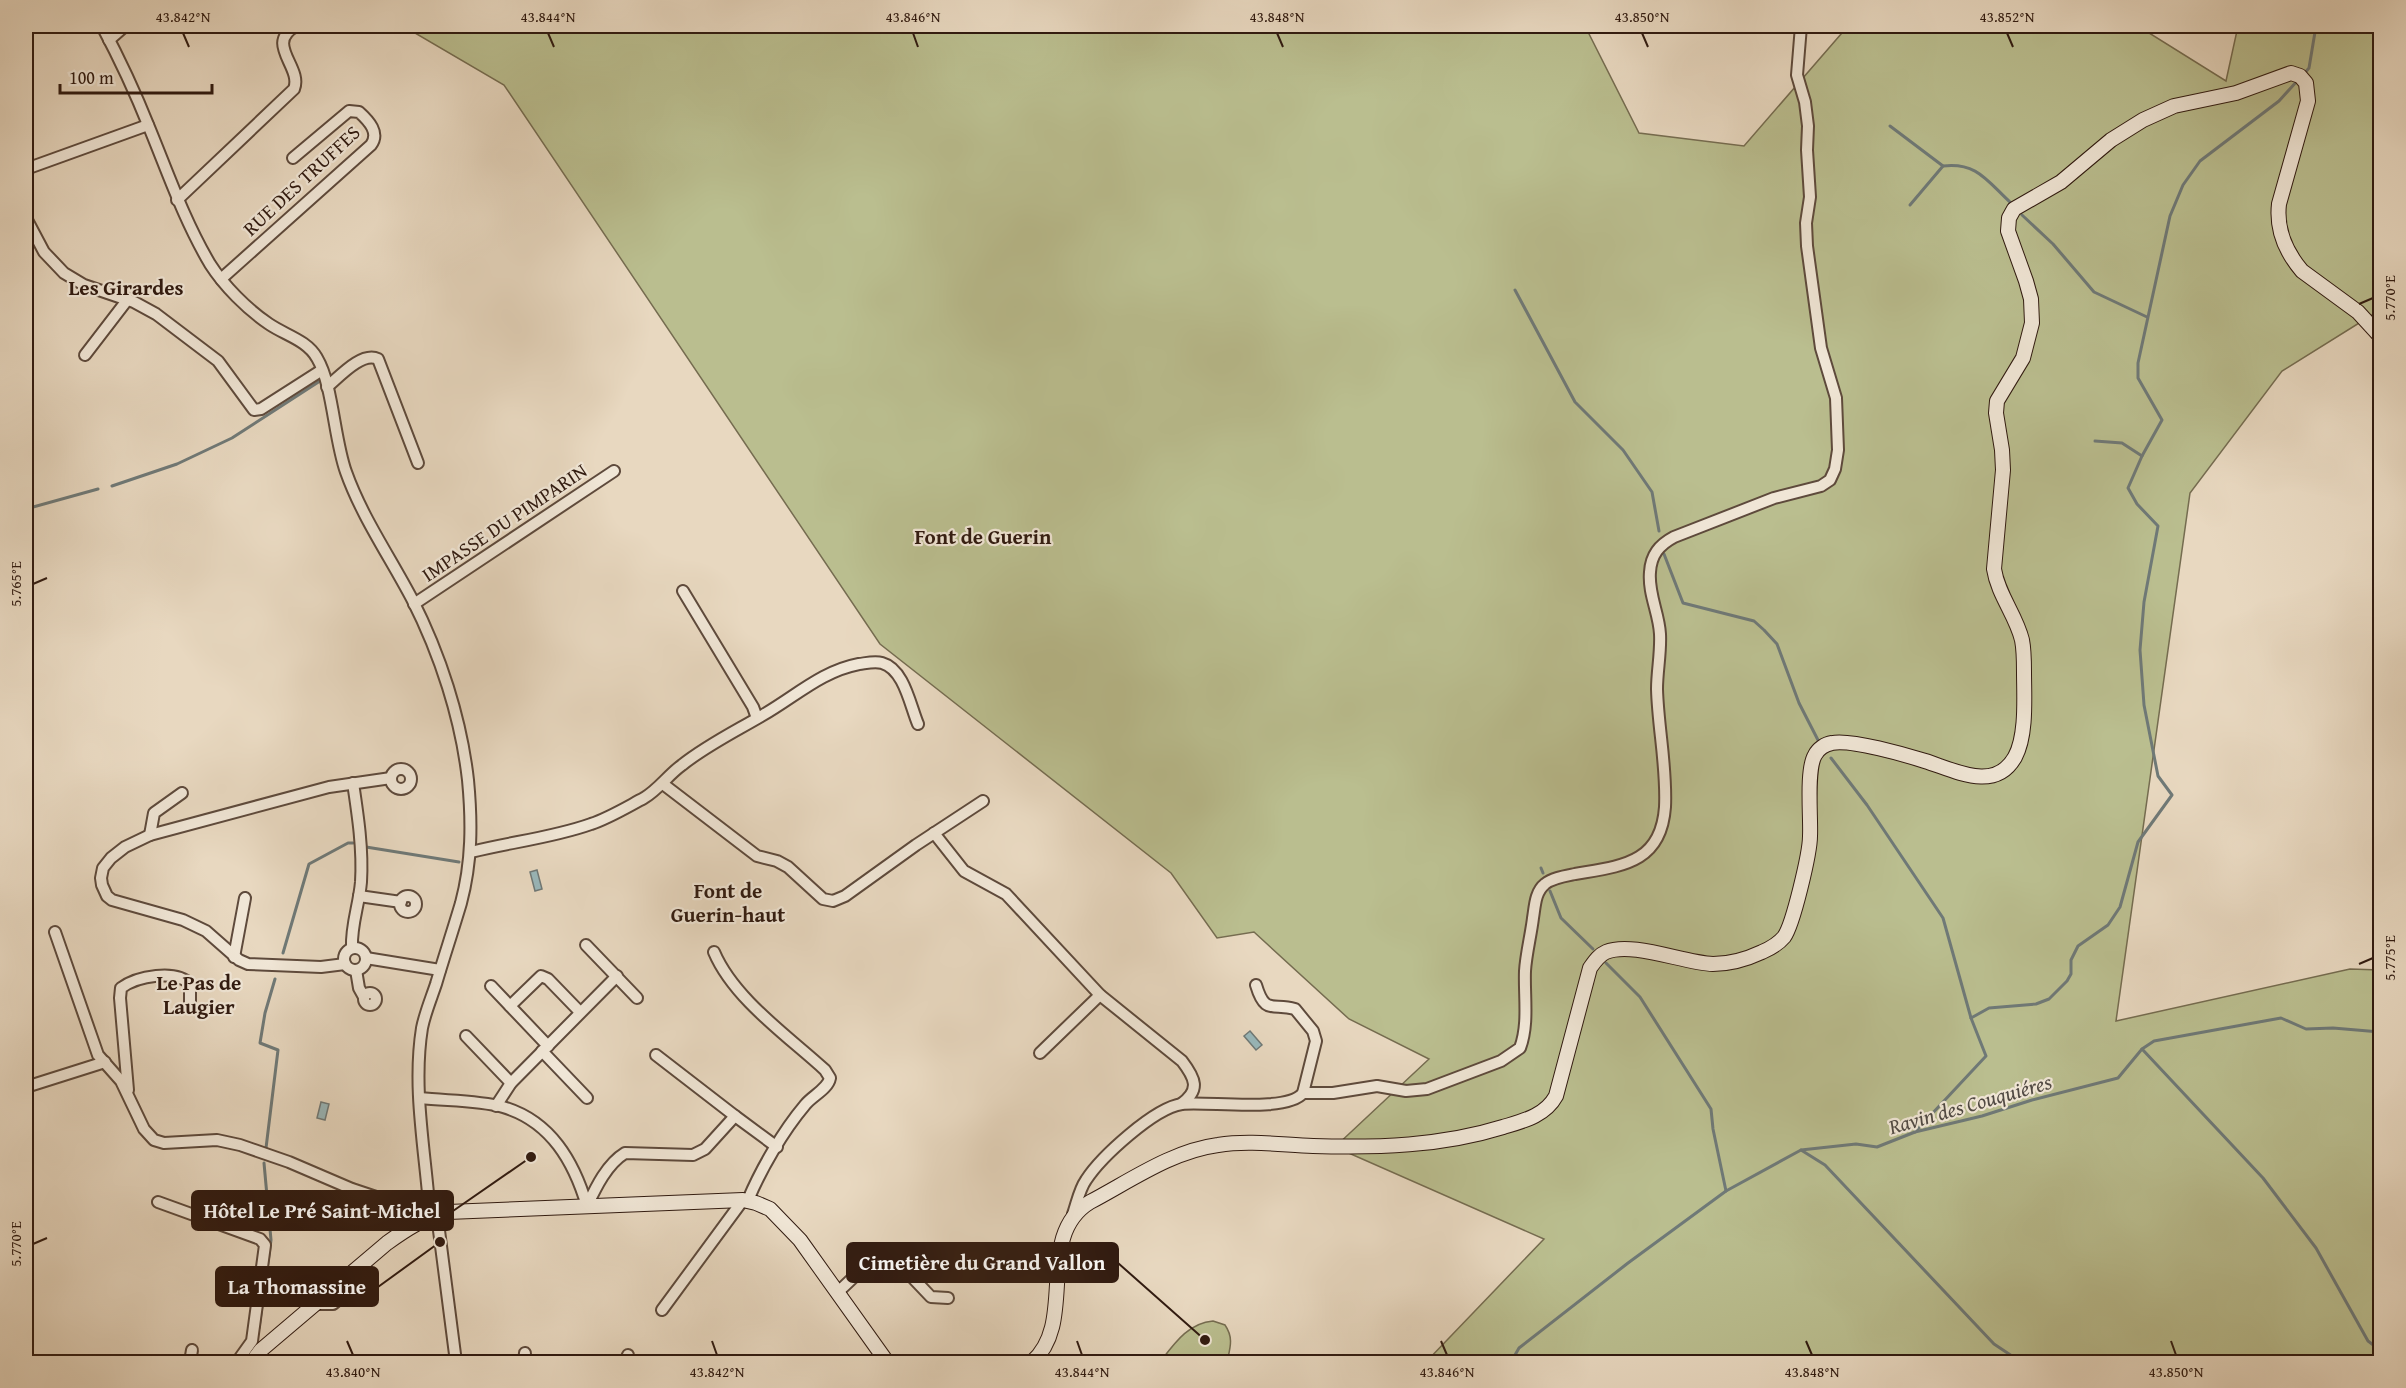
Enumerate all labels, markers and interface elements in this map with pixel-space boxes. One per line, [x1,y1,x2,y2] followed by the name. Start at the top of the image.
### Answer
[156,6,211,27] text: 43.842°N
[521,6,576,27] text: 43.844°N
[886,6,941,27] text: 43.846°N
[1250,6,1305,27] text: 43.848°N
[1615,6,1670,27] text: 43.850°N
[1980,6,2035,27] text: 43.852°N
[60,57,212,95] scale bar
[69,64,114,91] text: 100 m
[236,118,366,242] street label: RUE DES TRUFFES
[68,272,184,303] district label: Les Girardes
[2379,275,2400,321] text: 5.770°E
[416,456,592,588] street label: IMPASSE DU PIMPARIN
[915,521,1052,552] district label: Font de Guerin
[5,561,26,607] text: 5.765°E
[671,875,785,930] district label: Font de Guerin-haut
[2379,935,2400,981] text: 5.775°E
[157,967,241,1022] district label: Le Pas de Laugier
[1884,1066,2056,1142] water label: Ravin des Couquiéres
[192,1191,453,1230] callout: Hôtel Le Pré Saint-Michel
[203,1195,441,1226] text: Hôtel Le Pré Saint-Michel
[5,1221,26,1267] text: 5.770°E
[847,1243,1118,1282] callout: Cimetière du Grand Vallon
[859,1247,1106,1278] text: Cimetière du Grand Vallon
[216,1267,378,1306] callout: La Thomassine
[228,1271,366,1302] text: La Thomassine
[326,1361,381,1382] text: 43.840°N
[690,1361,745,1382] text: 43.842°N
[1055,1361,1110,1382] text: 43.844°N
[1420,1361,1475,1382] text: 43.846°N
[1785,1361,1840,1382] text: 43.848°N
[2149,1361,2204,1382] text: 43.850°N

